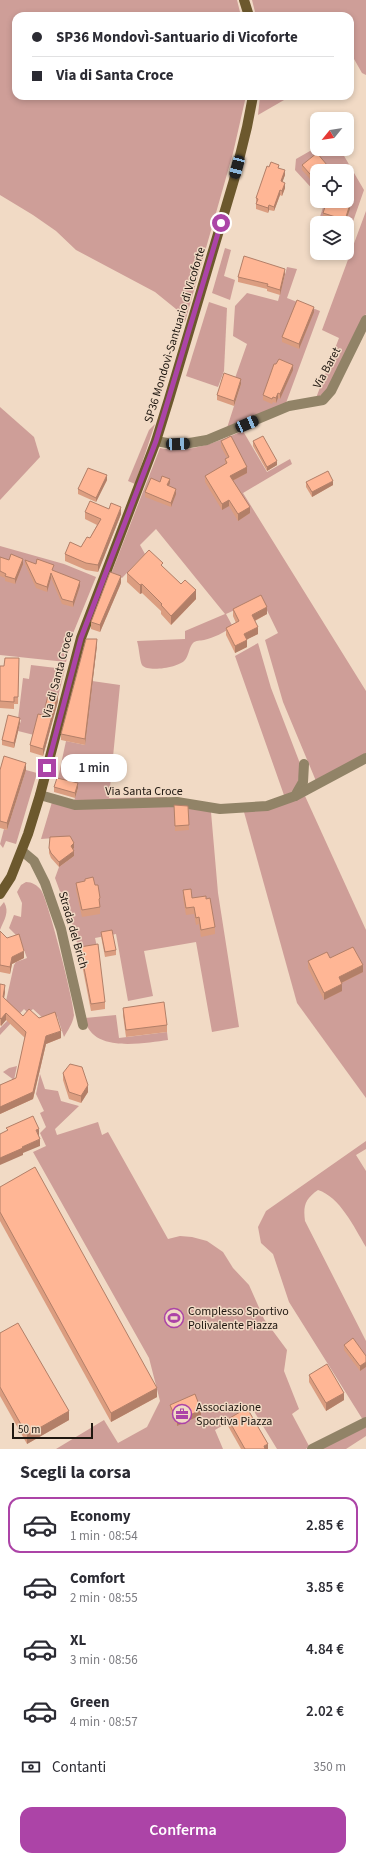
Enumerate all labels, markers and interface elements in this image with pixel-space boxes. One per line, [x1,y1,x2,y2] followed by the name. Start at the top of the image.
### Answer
[56,27,298,48] text: SP36 Mondovì-Santuario di Vicoforte
[56,65,174,86] text: Via di Santa Croce
[310,112,354,156] north arrow
[310,112,354,260] map controls
[228,154,246,180] car
[310,164,354,208] button: locate
[212,214,230,232] route start
[310,216,354,260] button: layers
[140,245,210,425] street label: SP36 Mondovì-Santuario di Vicoforte
[309,344,345,392] street label: Via Baret
[234,414,260,434] car
[166,437,190,451] car
[38,630,78,720] street label: Via di Santa Croce
[61,754,127,782] callout: 1 min
[38,759,56,777] route end
[79,759,109,777] text: 1 min
[105,783,183,800] street label: Via Santa Croce
[54,889,92,971] street label: Strada del Brich
[188,1303,289,1334] place label: Complesso Sportivo Polivalente Piazza
[163,1307,185,1329] sports icon: Complesso Sportivo Polivalente Piazza
[196,1399,272,1430] place label: Associazione Sportiva Piazza
[171,1403,193,1425] office icon: Associazione Sportiva Piazza
[12,1421,93,1440] scale bar
[18,1422,40,1437] text: 50 m
[20,1460,131,1485] text: Scegli la corsa
[70,1506,131,1527] text: Economy
[22,1507,58,1543] icon: car
[306,1515,344,1536] text: 2.85 €
[70,1527,138,1545] text: 1 min · 08:54
[70,1568,125,1589] text: Comfort
[22,1569,58,1605] icon: car
[306,1577,344,1598] text: 3.85 €
[70,1589,138,1607] text: 2 min · 08:55
[70,1630,86,1651] text: XL
[22,1631,58,1667] icon: car
[306,1639,344,1660] text: 4.84 €
[70,1651,138,1669] text: 3 min · 08:56
[70,1692,110,1713] text: Green
[22,1693,58,1729] icon: car
[306,1701,344,1722] text: 2.02 €
[70,1713,138,1731] text: 4 min · 08:57
[20,1756,42,1778] icon: cash
[52,1757,106,1778] text: Contanti
[313,1758,346,1776] text: 350 m
[20,1807,346,1853] button: Conferma

